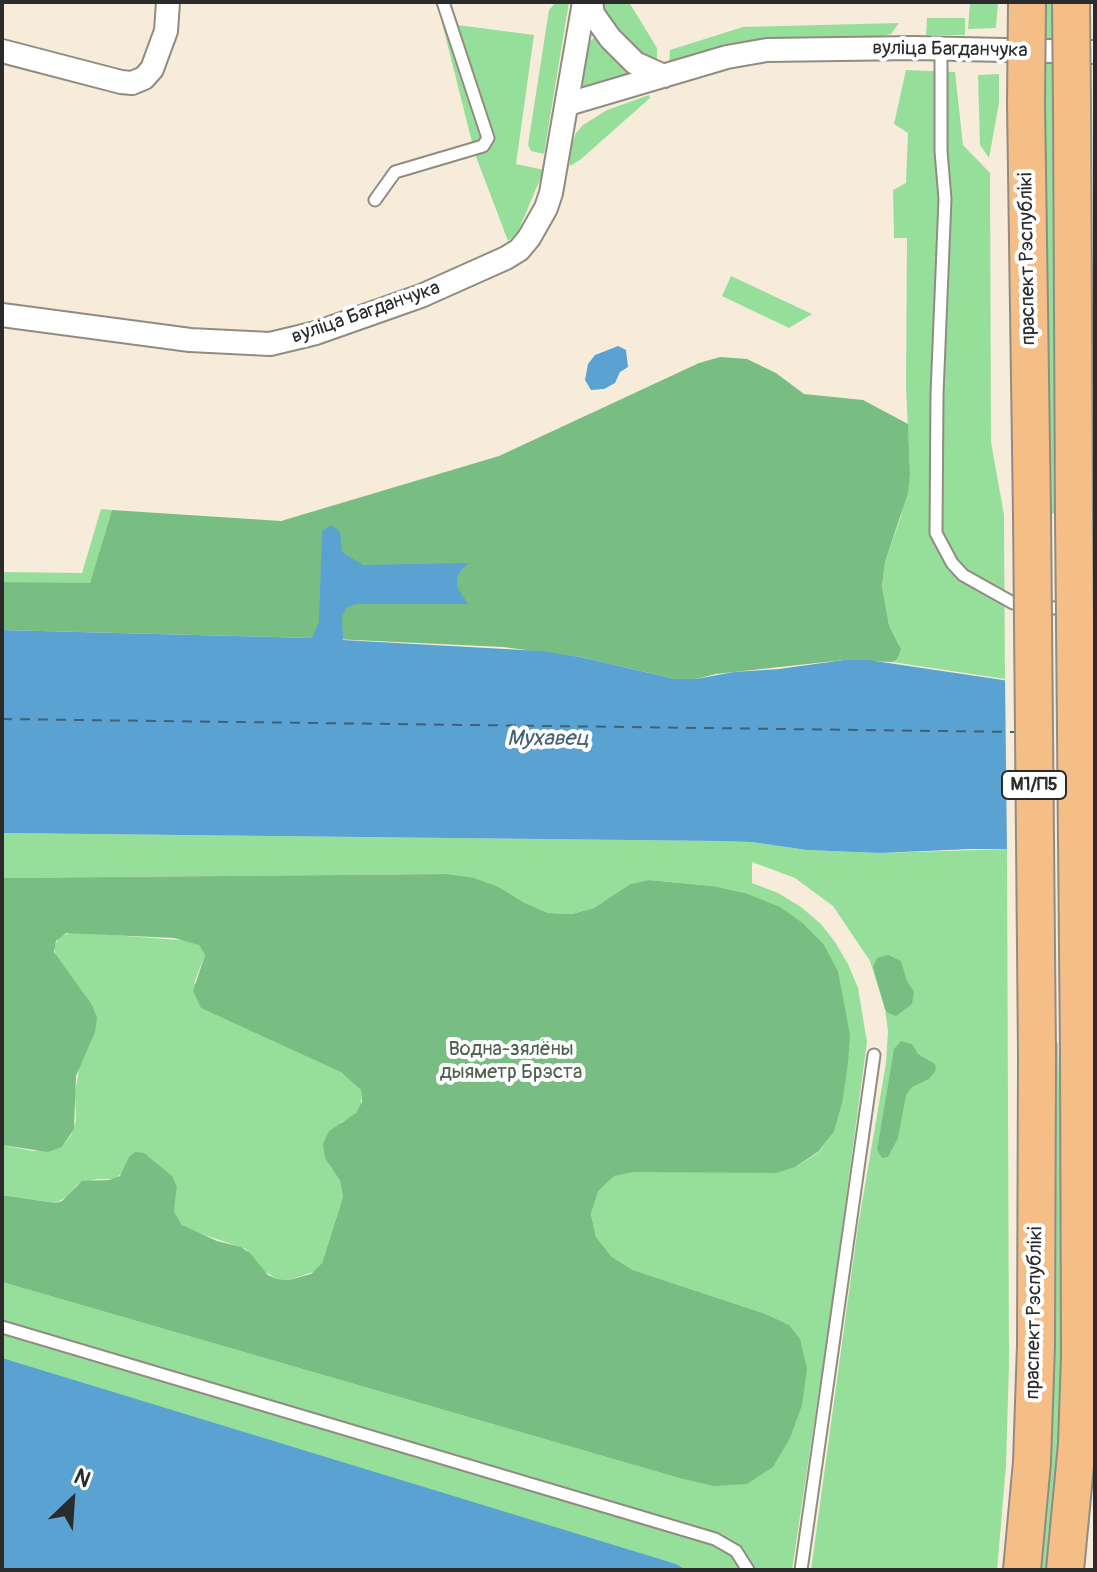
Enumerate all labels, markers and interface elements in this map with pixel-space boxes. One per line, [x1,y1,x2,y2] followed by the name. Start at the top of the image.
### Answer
[872,37,1028,63] street label: вуліца Багданчука
[1014,172,1042,346] street label: праспект Рэспублікі
[289,276,443,350] street label: вуліца Багданчука
[507,726,589,752] water label: Мухавец
[1002,771,1066,799] road number: М1/П5
[440,1038,582,1085] park label: Водна-зялёны дыяметр Брэста
[1021,1226,1049,1400] street label: праспект Рэспублікі
[32,1460,112,1540] north arrow
[69,1462,95,1494] text: N

